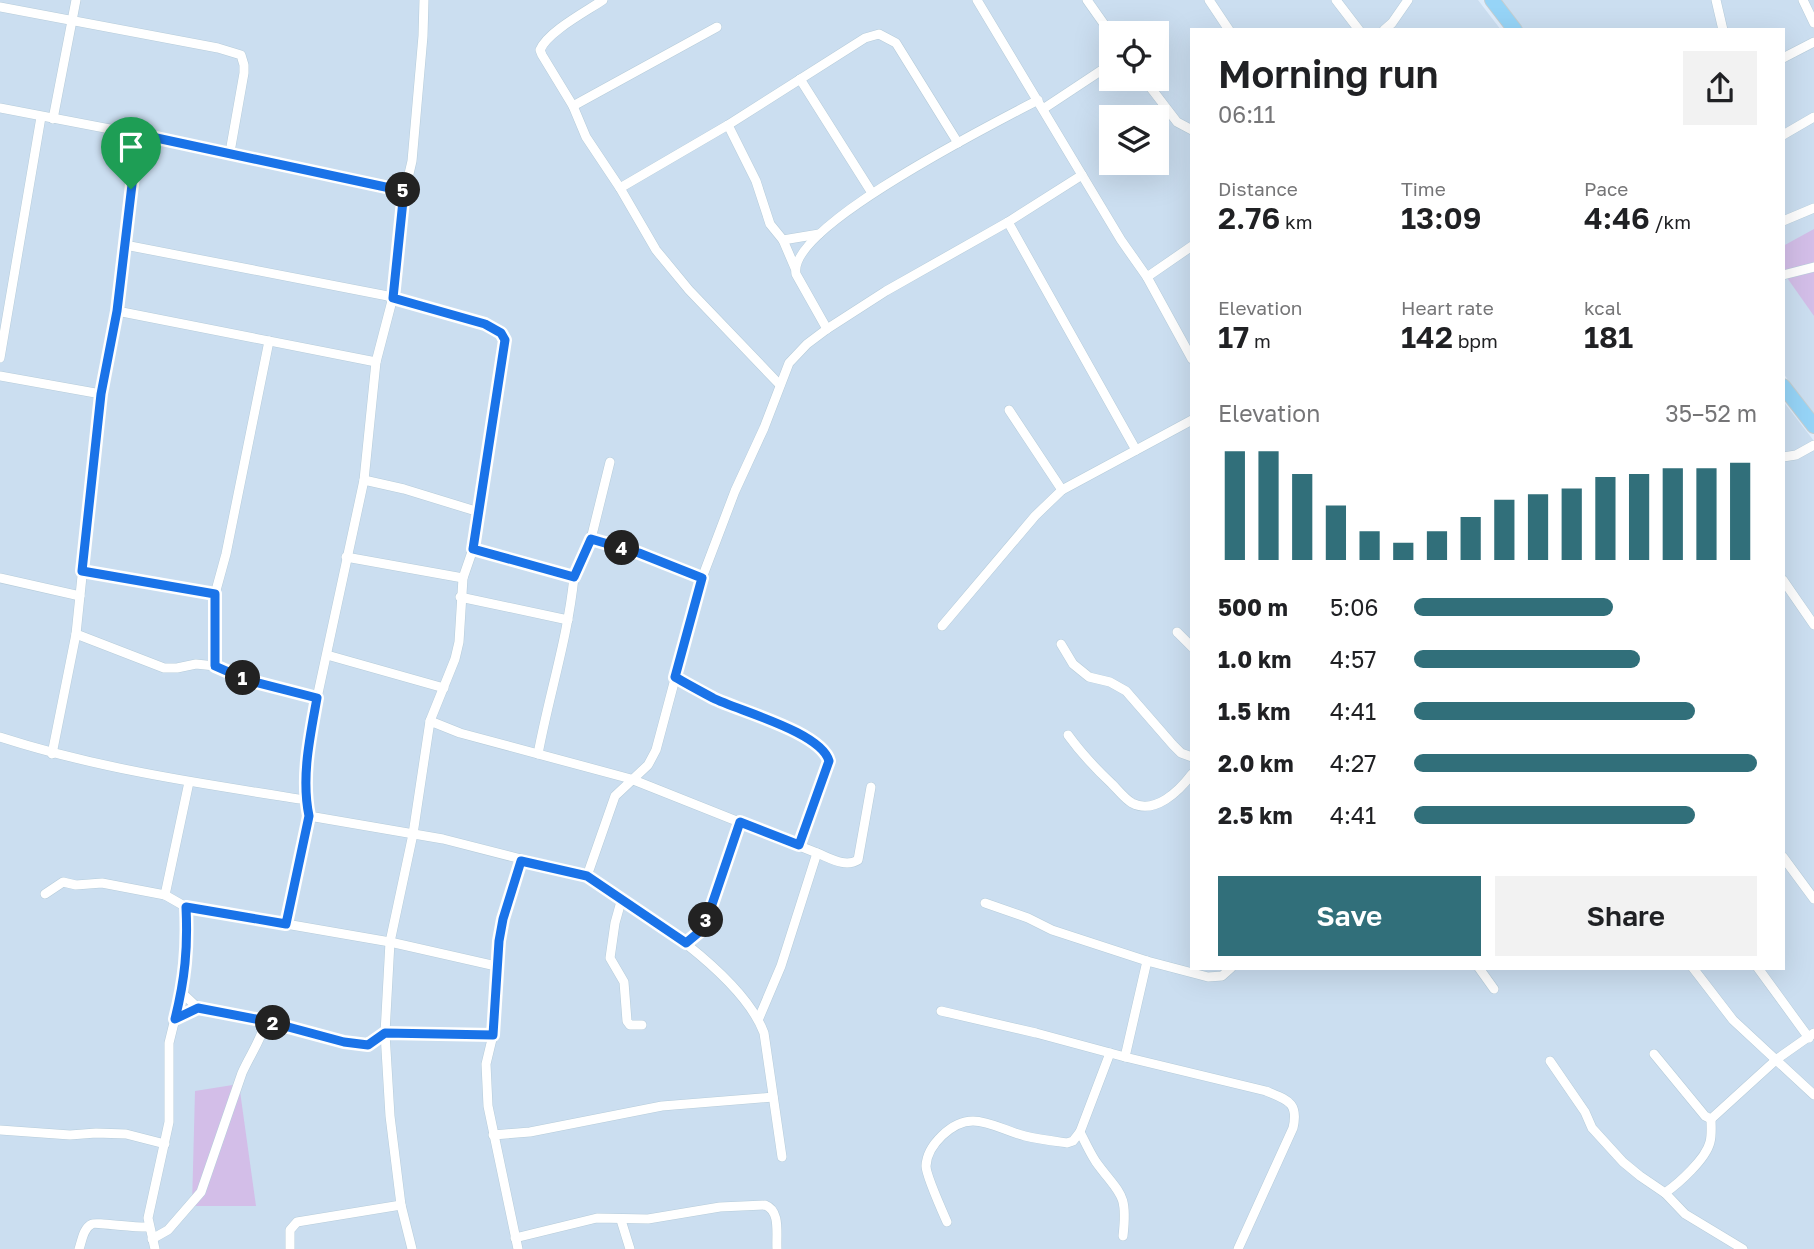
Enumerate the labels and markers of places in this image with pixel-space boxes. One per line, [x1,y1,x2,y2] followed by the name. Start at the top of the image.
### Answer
[101,117,161,189] pin
[386,172,420,208] pin: 5
[604,530,640,566] pin: 4
[226,660,260,696] pin: 1
[688,902,724,937] pin: 3
[256,1006,290,1040] pin: 2

